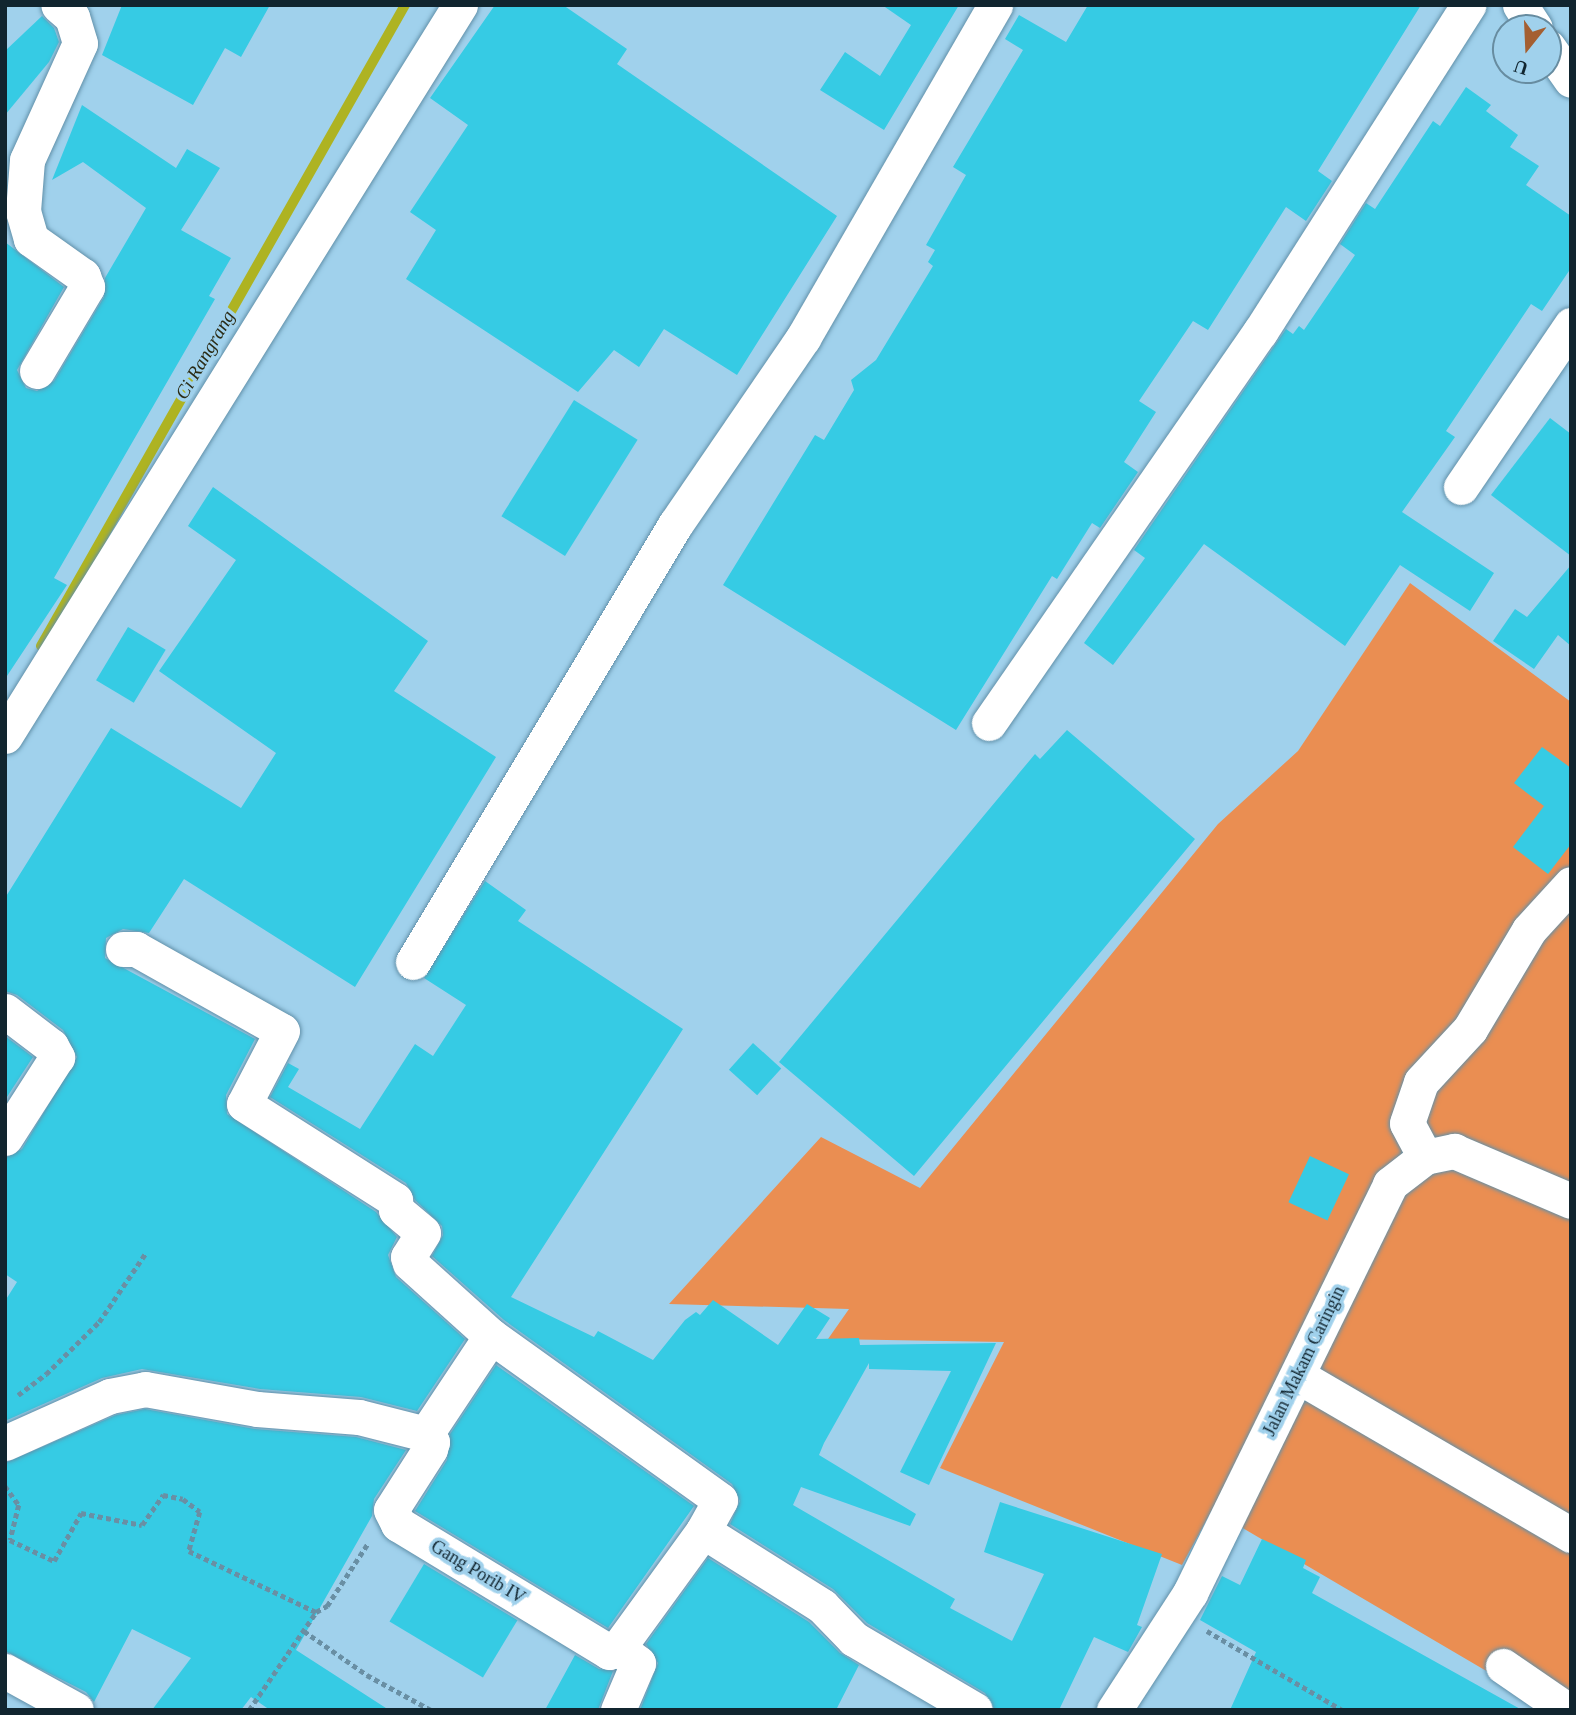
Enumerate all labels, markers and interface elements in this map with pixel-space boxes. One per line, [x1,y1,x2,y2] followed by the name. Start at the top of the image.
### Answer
[1492,14,1562,84] north arrow
[1511,55,1531,80] text: U
[170,307,240,403] water label: Ci Rangrang
[1258,1283,1350,1439] street label: Jalan Makam Caringin
[427,1535,529,1609] street label: Gang Porib IV

